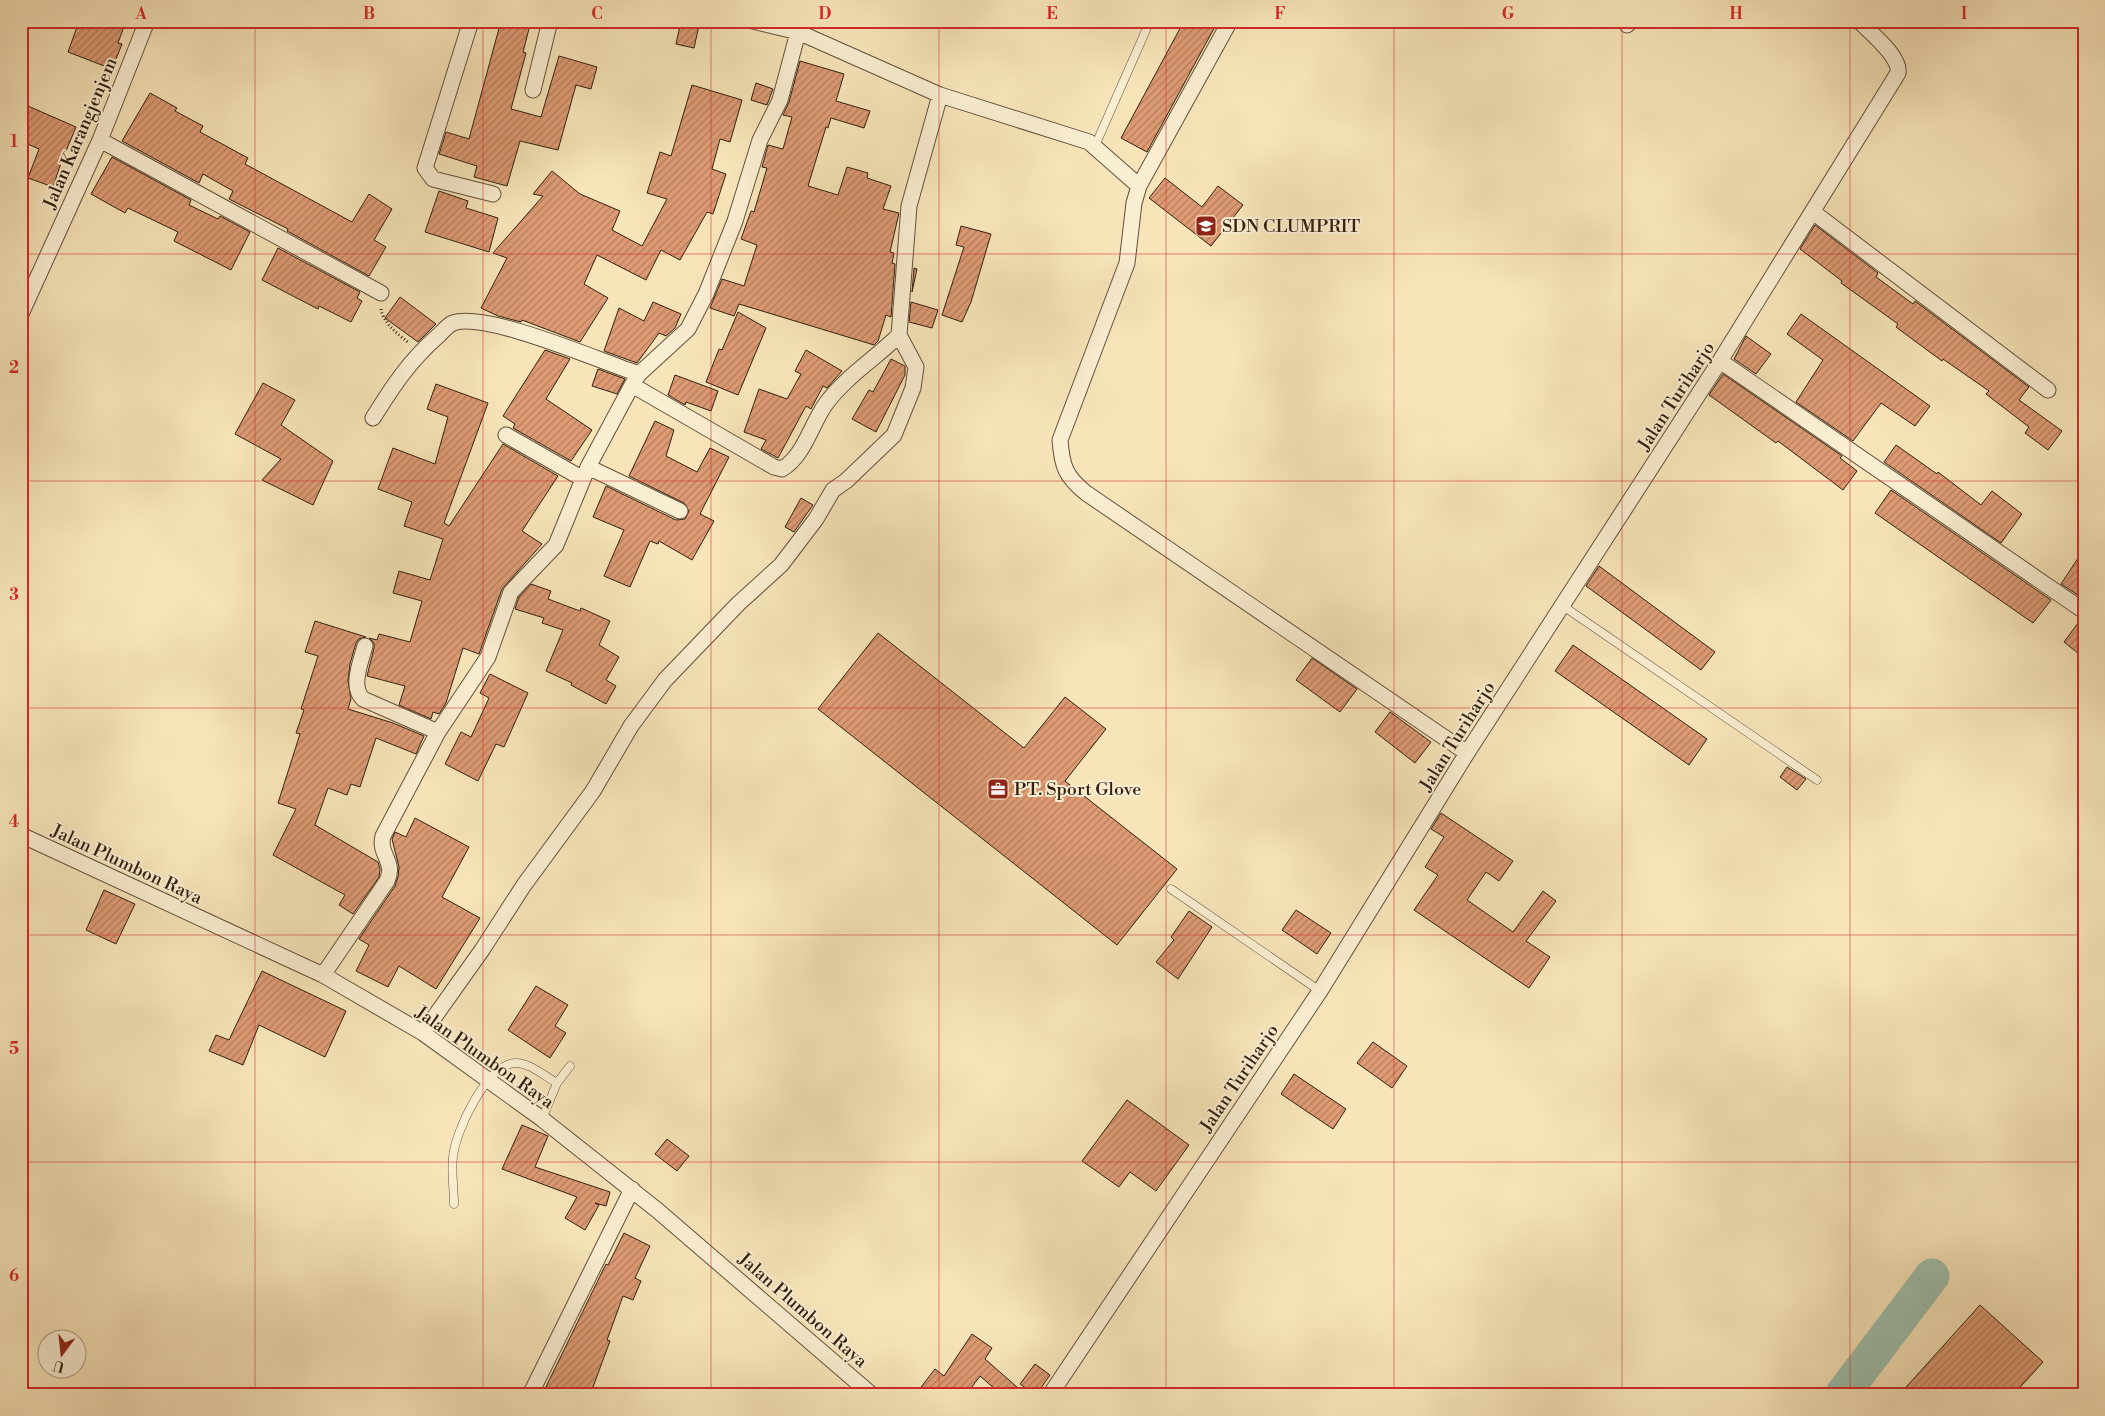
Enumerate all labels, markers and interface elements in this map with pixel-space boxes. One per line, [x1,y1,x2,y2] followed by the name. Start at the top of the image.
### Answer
[134,4,147,24] text: A
[363,4,375,24] text: B
[591,4,603,24] text: C
[819,4,832,24] text: D
[1046,4,1058,24] text: E
[1274,4,1286,24] text: F
[1502,4,1515,24] text: G
[1729,4,1743,24] text: H
[1961,4,1967,24] text: I
[38,54,123,213] street label: Jalan Karangjenjem
[10,132,18,152] text: 1
[1194,214,1218,238] school or university icon: SDN CLUMPRIT
[1222,215,1361,238] place label: SDN CLUMPRIT
[1632,338,1720,456] street label: Jalan Turiharjo
[9,358,19,378] text: 2
[9,585,19,605] text: 3
[1414,677,1500,796] street label: Jalan Turiharjo
[986,777,1010,801] office icon: PT. Sport Glove
[1014,778,1141,801] place label: PT. Sport Glove
[9,812,20,832] text: 4
[47,819,207,910] street label: Jalan Plumbon Raya
[410,1000,559,1114] street label: Jalan Plumbon Raya
[1194,1020,1284,1137] street label: Jalan Turiharjo
[9,1039,19,1059] text: 5
[733,1247,873,1373] street label: Jalan Plumbon Raya
[9,1266,19,1286] text: 6
[38,1328,88,1378] north arrow
[51,1355,66,1376] text: U

